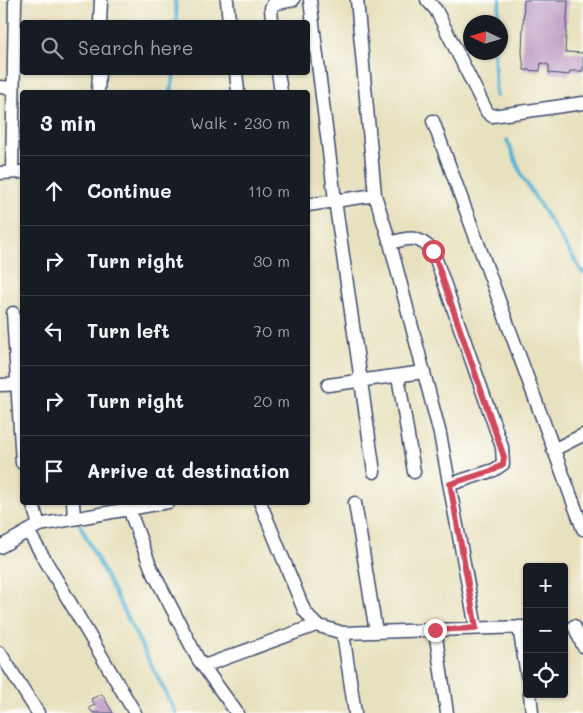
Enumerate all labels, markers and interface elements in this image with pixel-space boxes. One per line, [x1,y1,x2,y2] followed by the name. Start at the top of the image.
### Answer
[463,15,508,60] north arrow
[20,20,310,75] search box
[38,34,66,62] icon: search
[78,35,194,60] text: Search here
[40,109,96,136] text: 3 min
[190,112,290,133] text: Walk · 230 m
[40,177,68,205] icon: ahead
[87,178,172,203] text: Continue
[248,180,290,201] text: 110 m
[422,240,445,263] route start
[40,247,68,275] icon: right
[87,248,184,273] text: Turn right
[253,250,290,271] text: 30 m
[40,317,68,345] icon: left
[87,318,170,343] text: Turn left
[253,320,290,341] text: 70 m
[40,387,68,415] icon: right
[87,388,184,413] text: Turn right
[253,390,290,411] text: 20 m
[40,457,68,485] icon: arrive
[87,458,290,483] text: Arrive at destination
[523,563,568,698] map controls
[523,563,568,608] button: +
[523,608,568,653] button: −
[424,619,447,642] route end
[523,653,568,698] button: locate

